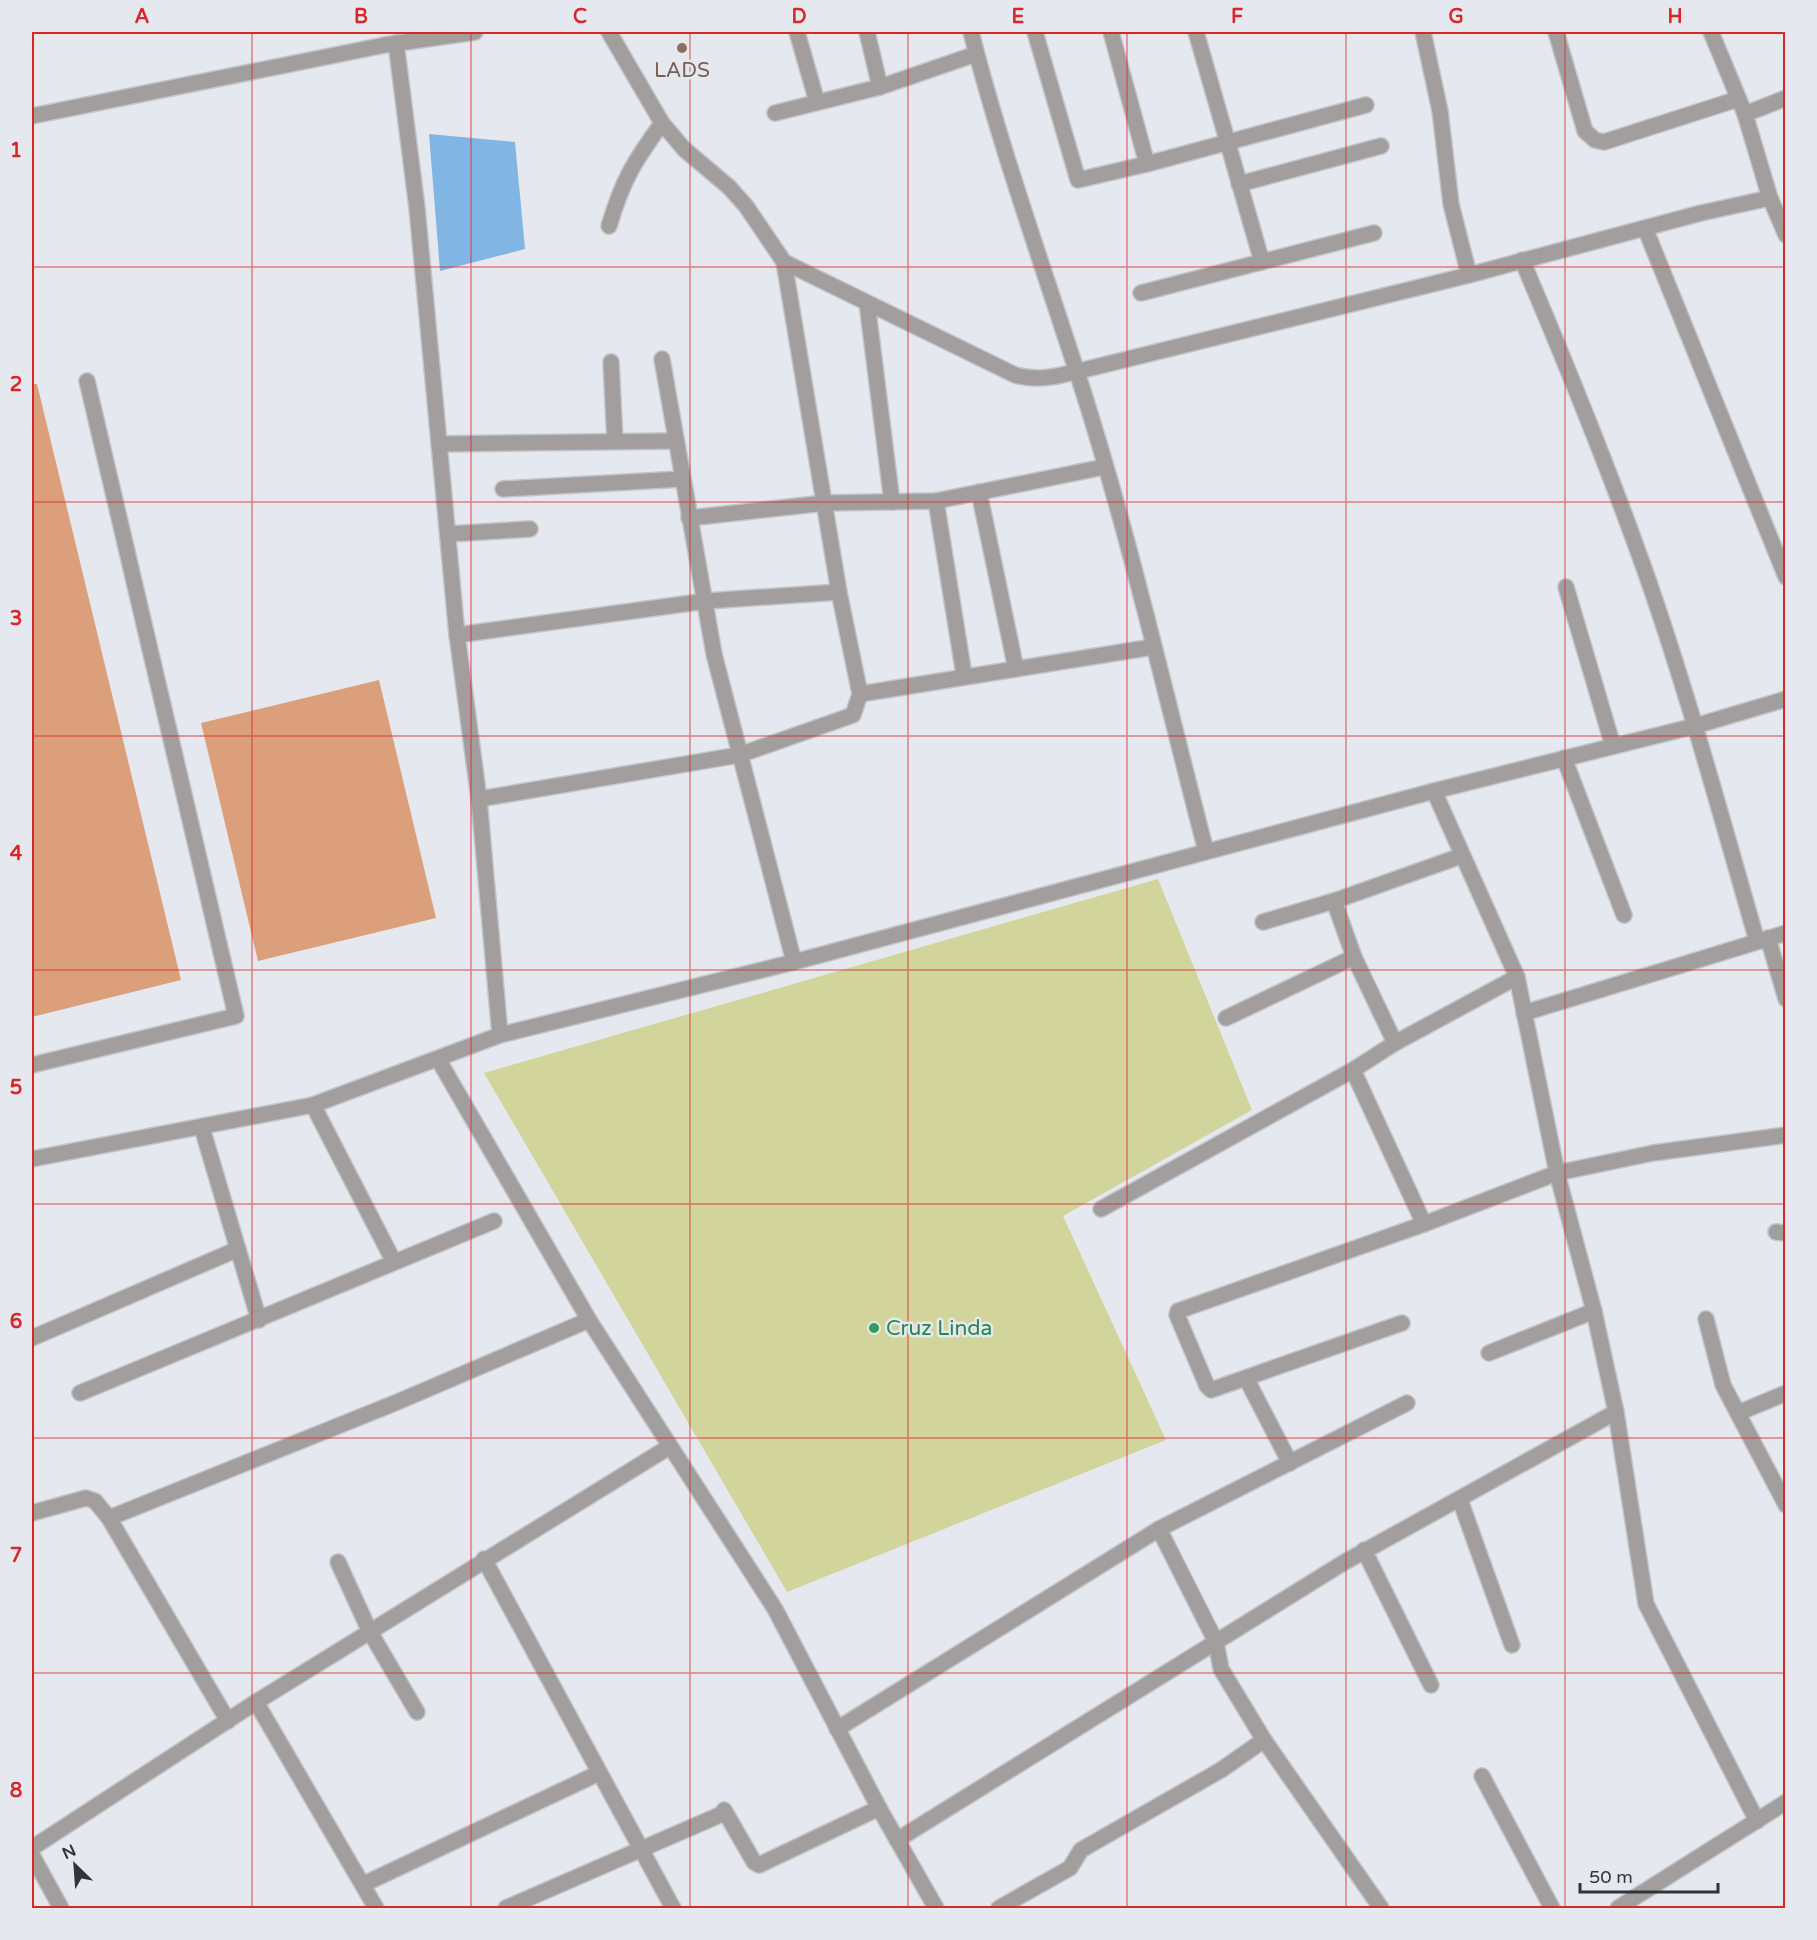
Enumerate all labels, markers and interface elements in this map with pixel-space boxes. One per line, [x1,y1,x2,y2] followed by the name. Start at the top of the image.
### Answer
[135,5,150,29] text: A
[354,5,368,29] text: B
[573,5,587,29] text: C
[791,5,807,29] text: D
[1012,5,1025,29] text: E
[1231,5,1243,29] text: F
[1448,5,1464,29] text: G
[1667,5,1683,29] text: H
[675,41,689,55] marker: LADS
[654,58,710,83] place label: LADS
[10,139,22,163] text: 1
[10,373,22,397] text: 2
[10,607,22,631] text: 3
[10,842,23,866] text: 4
[10,1076,22,1100] text: 5
[10,1310,22,1334] text: 6
[886,1316,992,1341] place label: Cruz Linda
[867,1321,881,1335] marker: Cruz Linda
[10,1544,22,1568] text: 7
[10,1779,22,1803] text: 8
[45,1835,105,1895] north arrow
[59,1841,79,1864] text: N
[1580,1856,1718,1894] scale bar
[1589,1866,1633,1888] text: 50 m

